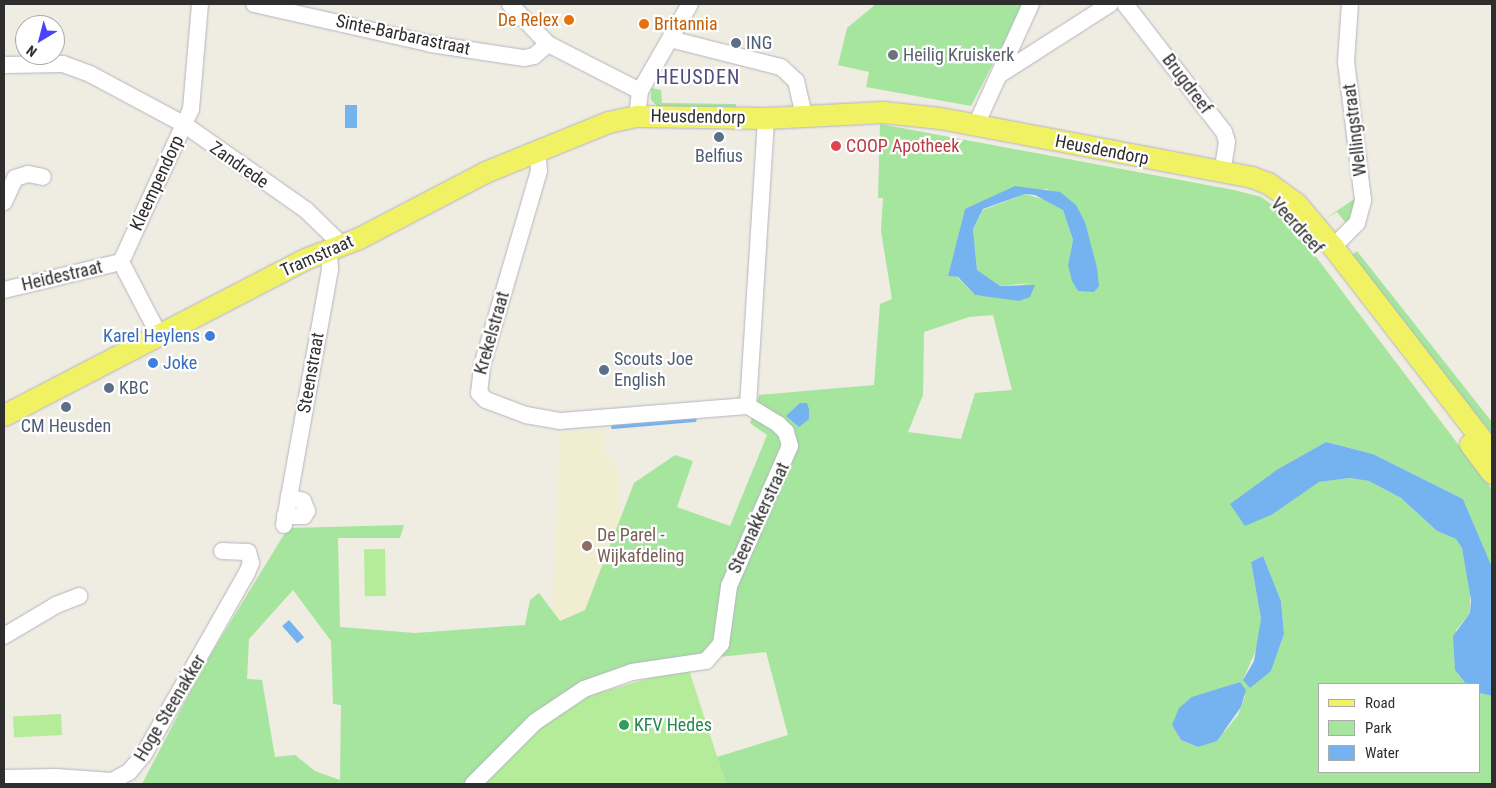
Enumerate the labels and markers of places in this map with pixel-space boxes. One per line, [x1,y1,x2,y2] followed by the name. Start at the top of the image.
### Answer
[498,9,559,31] place label: De Relex
[654,13,718,35] place label: Britannia
[563,14,575,26] marker: De Relex
[638,18,650,30] marker: Britannia
[746,32,772,54] place label: ING
[730,37,742,49] marker: ING
[903,44,1014,66] place label: Heilig Kruiskerk
[887,49,899,61] marker: Heilig Kruiskerk
[713,131,725,143] marker: Belfius
[846,135,959,157] place label: COOP Apotheek
[830,140,842,152] marker: COOP Apotheek
[695,145,743,167] place label: Belfius
[103,325,200,347] place label: Karel Heylens
[204,330,216,342] marker: Karel Heylens
[614,349,693,392] place label: Scouts Joe English
[163,352,197,374] place label: Joke
[147,357,159,369] marker: Joke
[598,364,610,376] marker: Scouts Joe English
[119,377,149,399] place label: KBC
[103,382,115,394] marker: KBC
[60,401,72,413] marker: CM Heusden
[21,415,111,437] place label: CM Heusden
[597,525,684,568] place label: De Parel - Wijkafdeling
[581,540,593,552] marker: De Parel - Wijkafdeling
[634,714,712,736] place label: KFV Hedes
[618,719,630,731] marker: KFV Hedes

